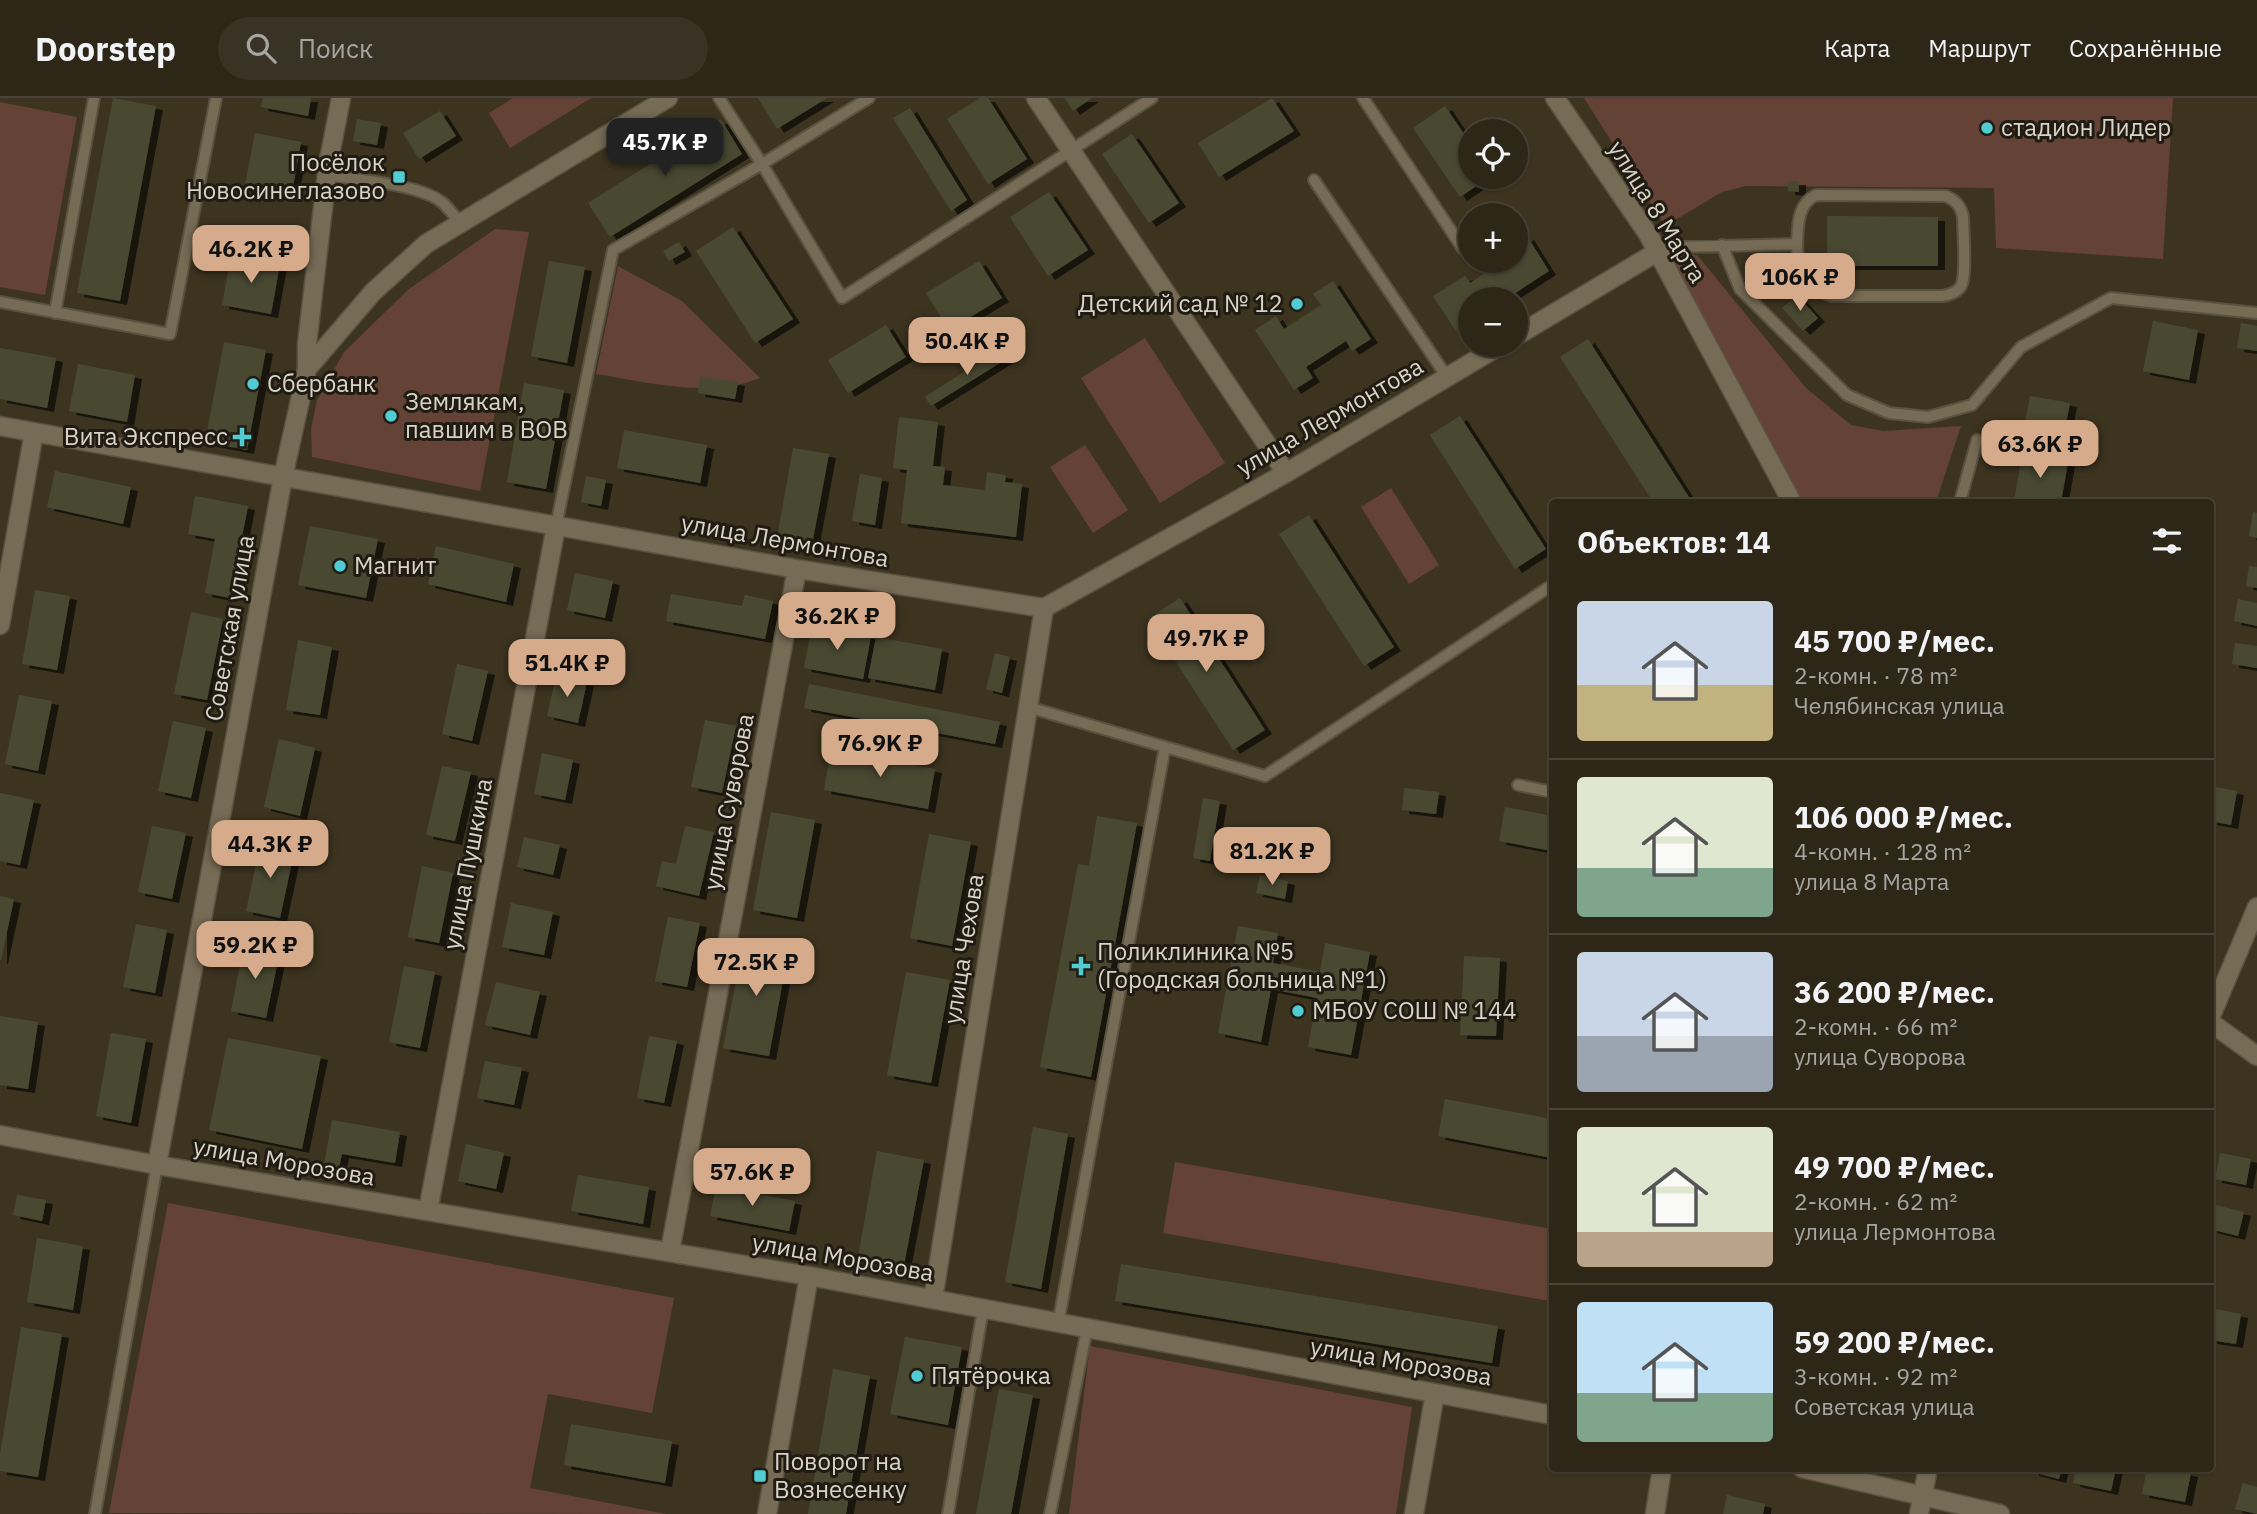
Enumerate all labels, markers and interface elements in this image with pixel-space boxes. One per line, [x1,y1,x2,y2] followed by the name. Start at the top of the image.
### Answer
[218,17,708,80] search box
[35,27,176,70] text: Doorstep
[242,29,280,67] icon: search
[298,31,373,65] text: Поиск
[1824,32,1890,64] text: Карта
[1928,32,2031,64] text: Маршрут
[2069,32,2222,64] text: Сохранённые
[2001,111,2171,143] place label: стадион Лидер
[600,118,730,178] pin: 45.7K ₽
[1458,119,1528,357] map controls
[1458,119,1528,189] button: locate
[1979,120,1995,136] marker: стадион Лидер
[622,126,708,156] text: 45.7K ₽
[1601,134,1714,289] street label: улица 8 Марта
[186,146,385,206] place label: Посёлок Новосинеглазово
[391,169,407,185] marker: Посёлок Новосинеглазово
[1458,203,1528,273] button: +
[186,226,316,285] pin: 46.2K ₽
[208,233,294,263] text: 46.2K ₽
[1743,254,1857,313] pin: 106K ₽
[1761,261,1839,291] text: 106K ₽
[1078,287,1283,319] place label: Детский сад № 12
[1458,287,1528,357] button: −
[1289,296,1305,312] marker: Детский сад № 12
[902,317,1032,377] pin: 50.4K ₽
[924,325,1010,355] text: 50.4K ₽
[1230,350,1429,483] street label: улица Лермонтова
[267,367,376,399] place label: Сбербанк
[245,376,261,392] marker: Сбербанк
[405,385,568,445] place label: Землякам, павшим в ВОВ
[383,408,399,424] marker: Землякам, павшим в ВОВ
[64,420,228,452] place label: Вита Экспресс
[1975,420,2105,480] pin: 63.6K ₽
[1997,428,2083,458] text: 63.6K ₽
[234,429,250,445] marker: Вита Экспресс
[679,506,892,574] street label: улица Лермонтова
[1577,522,1771,561] text: Объектов: 14
[2148,522,2186,560] icon: filters
[197,532,261,723] street label: Советская улица
[354,549,436,581] place label: Магнит
[332,558,348,574] marker: Магнит
[772,592,902,652] pin: 36.2K ₽
[794,600,880,630] text: 36.2K ₽
[1141,614,1271,674] pin: 49.7K ₽
[1794,621,1995,660] text: 45 700 ₽/мес.
[1163,622,1249,652] text: 49.7K ₽
[1633,629,1717,713] icon: home
[502,640,632,699] pin: 51.4K ₽
[524,647,610,677] text: 51.4K ₽
[1794,660,1957,690] text: 2-комн. · 78 m²
[1794,690,2005,720] text: Челябинская улица
[695,711,761,893] street label: улица Суворова
[815,720,945,779] pin: 76.9K ₽
[837,727,923,757] text: 76.9K ₽
[435,775,499,952] street label: улица Пушкина
[1794,797,2013,836] text: 106 000 ₽/мес.
[1633,805,1717,889] icon: home
[205,820,335,880] pin: 44.3K ₽
[227,828,313,858] text: 44.3K ₽
[1207,828,1337,887] pin: 81.2K ₽
[1229,835,1315,865] text: 81.2K ₽
[1794,836,1971,866] text: 4-комн. · 128 m²
[1794,866,1949,896] text: улица 8 Марта
[935,871,991,1026] street label: улица Чехова
[190,922,320,981] pin: 59.2K ₽
[212,929,298,959] text: 59.2K ₽
[1097,935,1387,995] place label: Поликлиника №5 (Городская больница №1)
[691,939,821,998] pin: 72.5K ₽
[713,946,799,976] text: 72.5K ₽
[1071,956,1091,976] marker: Поликлиника №5 (Городская больница №1)
[1794,972,1995,1011] text: 36 200 ₽/мес.
[1633,980,1717,1064] icon: home
[1312,994,1517,1026] place label: МБОУ СОШ № 144
[1290,1003,1306,1019] marker: МБОУ СОШ № 144
[1794,1011,1957,1041] text: 2-комн. · 66 m²
[1794,1041,1966,1071] text: улица Суворова
[191,1129,378,1193] street label: улица Морозова
[1794,1147,1995,1186] text: 49 700 ₽/мес.
[687,1148,817,1208] pin: 57.6K ₽
[1633,1155,1717,1239] icon: home
[709,1156,795,1186] text: 57.6K ₽
[1794,1186,1957,1216] text: 2-комн. · 62 m²
[1794,1216,1996,1246] text: улица Лермонтова
[750,1225,937,1289] street label: улица Морозова
[1794,1322,1995,1361] text: 59 200 ₽/мес.
[1308,1329,1495,1393] street label: улица Морозова
[1633,1330,1717,1414] icon: home
[931,1359,1051,1391] place label: Пятёрочка
[1794,1361,1957,1391] text: 3-комн. · 92 m²
[909,1368,925,1384] marker: Пятёрочка
[1794,1391,1975,1421] text: Советская улица
[774,1445,907,1505] place label: Поворот на Вознесенку
[752,1468,768,1484] marker: Поворот на Вознесенку

